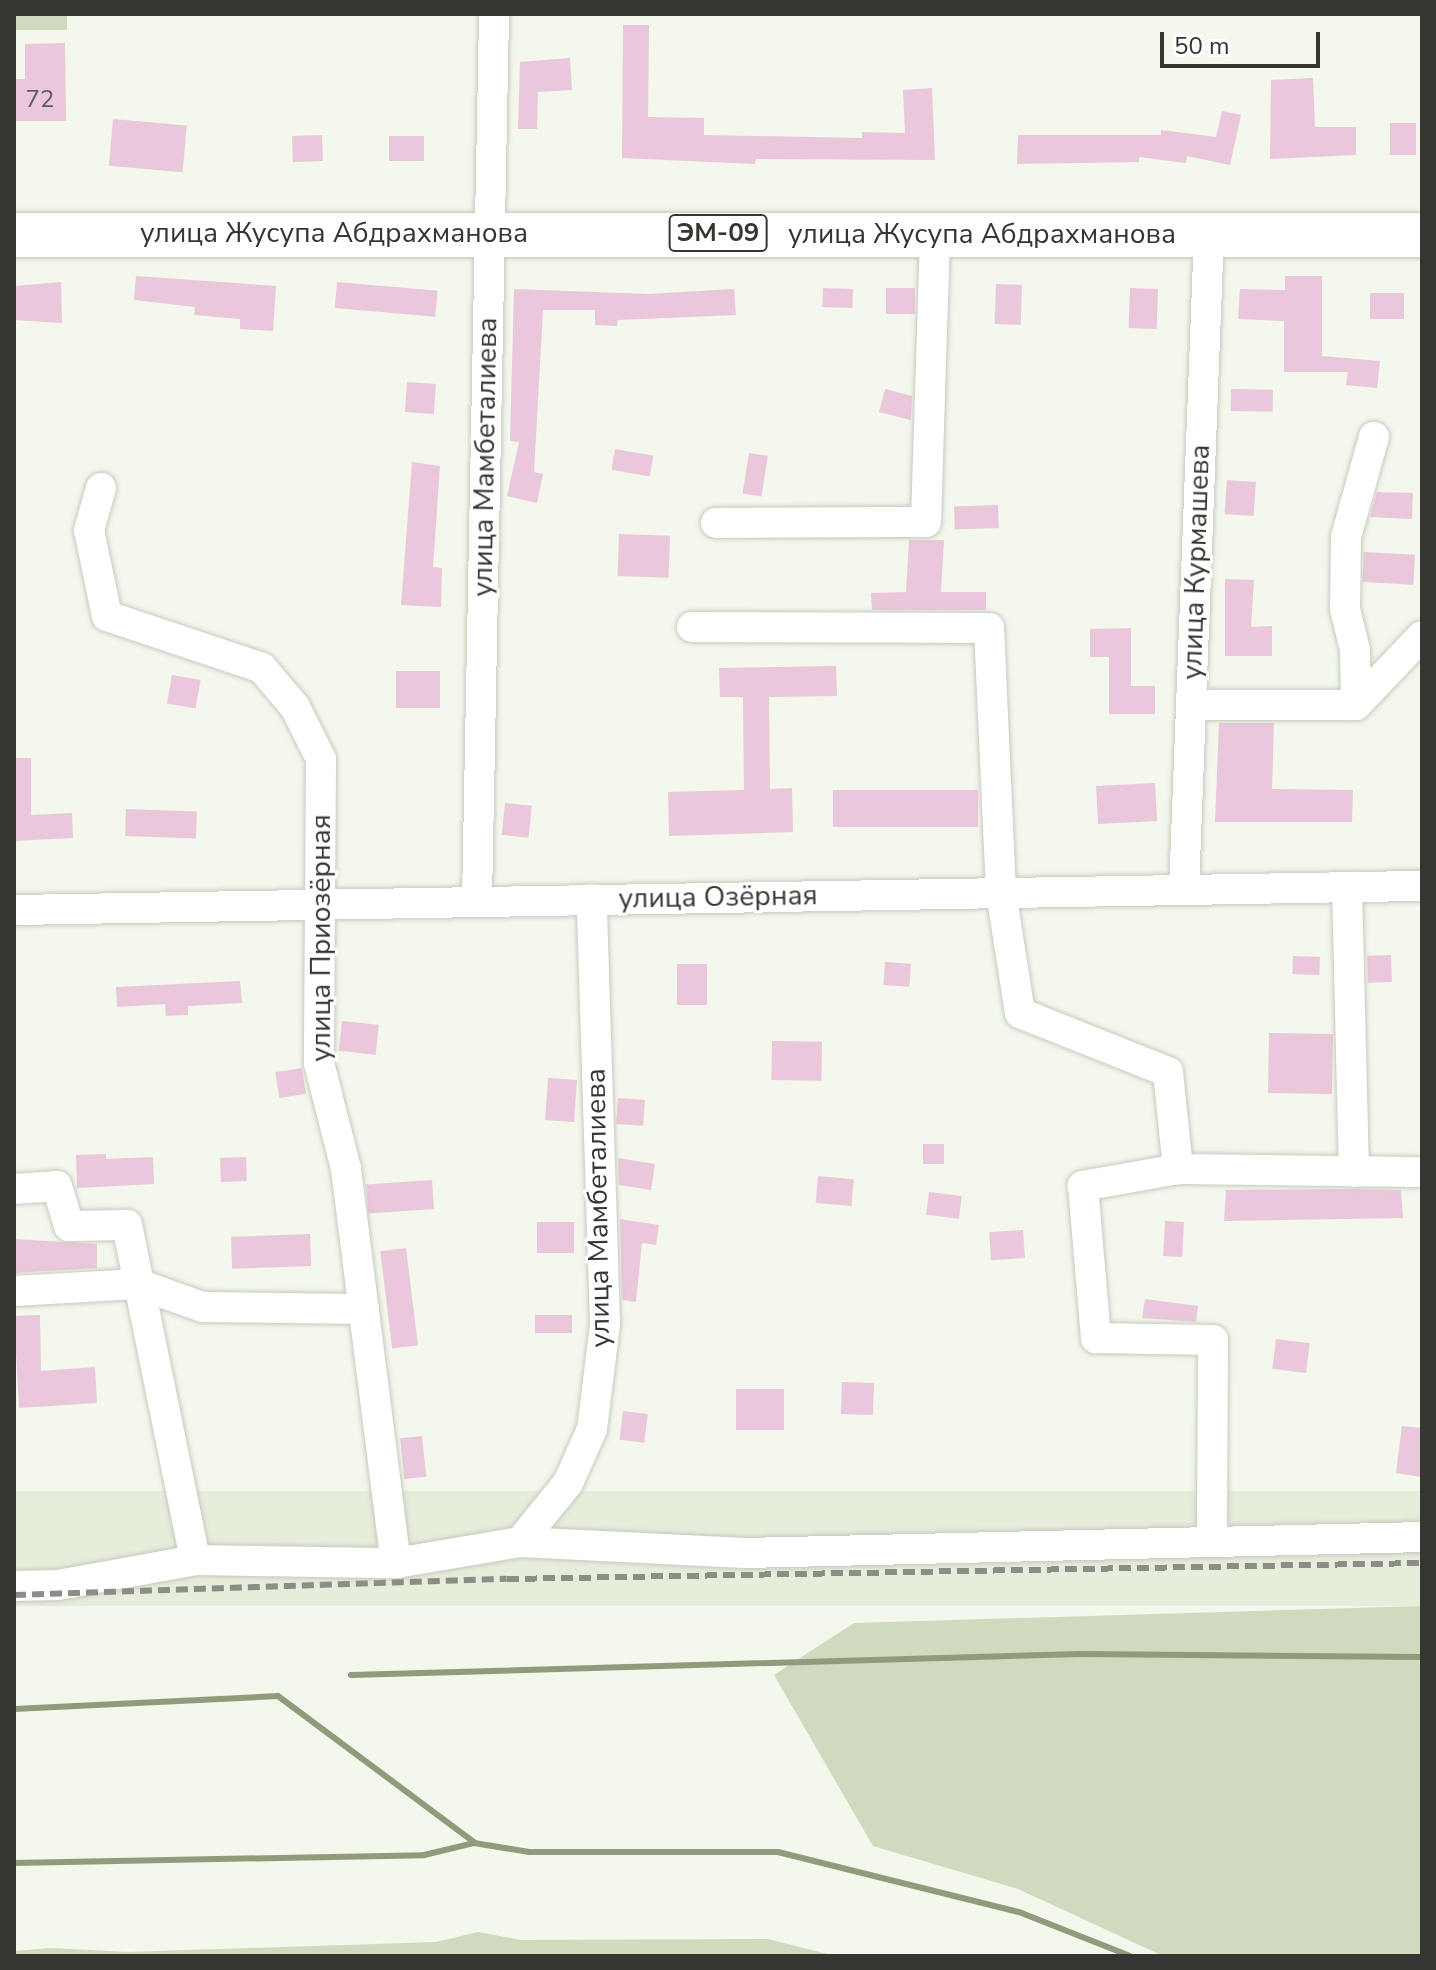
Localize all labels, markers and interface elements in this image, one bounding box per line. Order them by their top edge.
scale bar [1164,16,1324,66]
text: 50 m [1174,30,1230,62]
house number: 72 [26,86,54,114]
road number: ЭМ-09 [668,211,768,255]
street label: улица Жусупа Абдрахманова [140,216,528,250]
street label: улица Жусупа Абдрахманова [788,217,1176,251]
street label: улица Мамбеталиева [466,317,504,597]
street label: улица Курмашева [1175,444,1217,680]
street label: улица Приозёрная [304,814,338,1062]
street label: улица Озёрная [618,878,818,916]
street label: улица Мамбеталиева [579,1068,617,1348]

